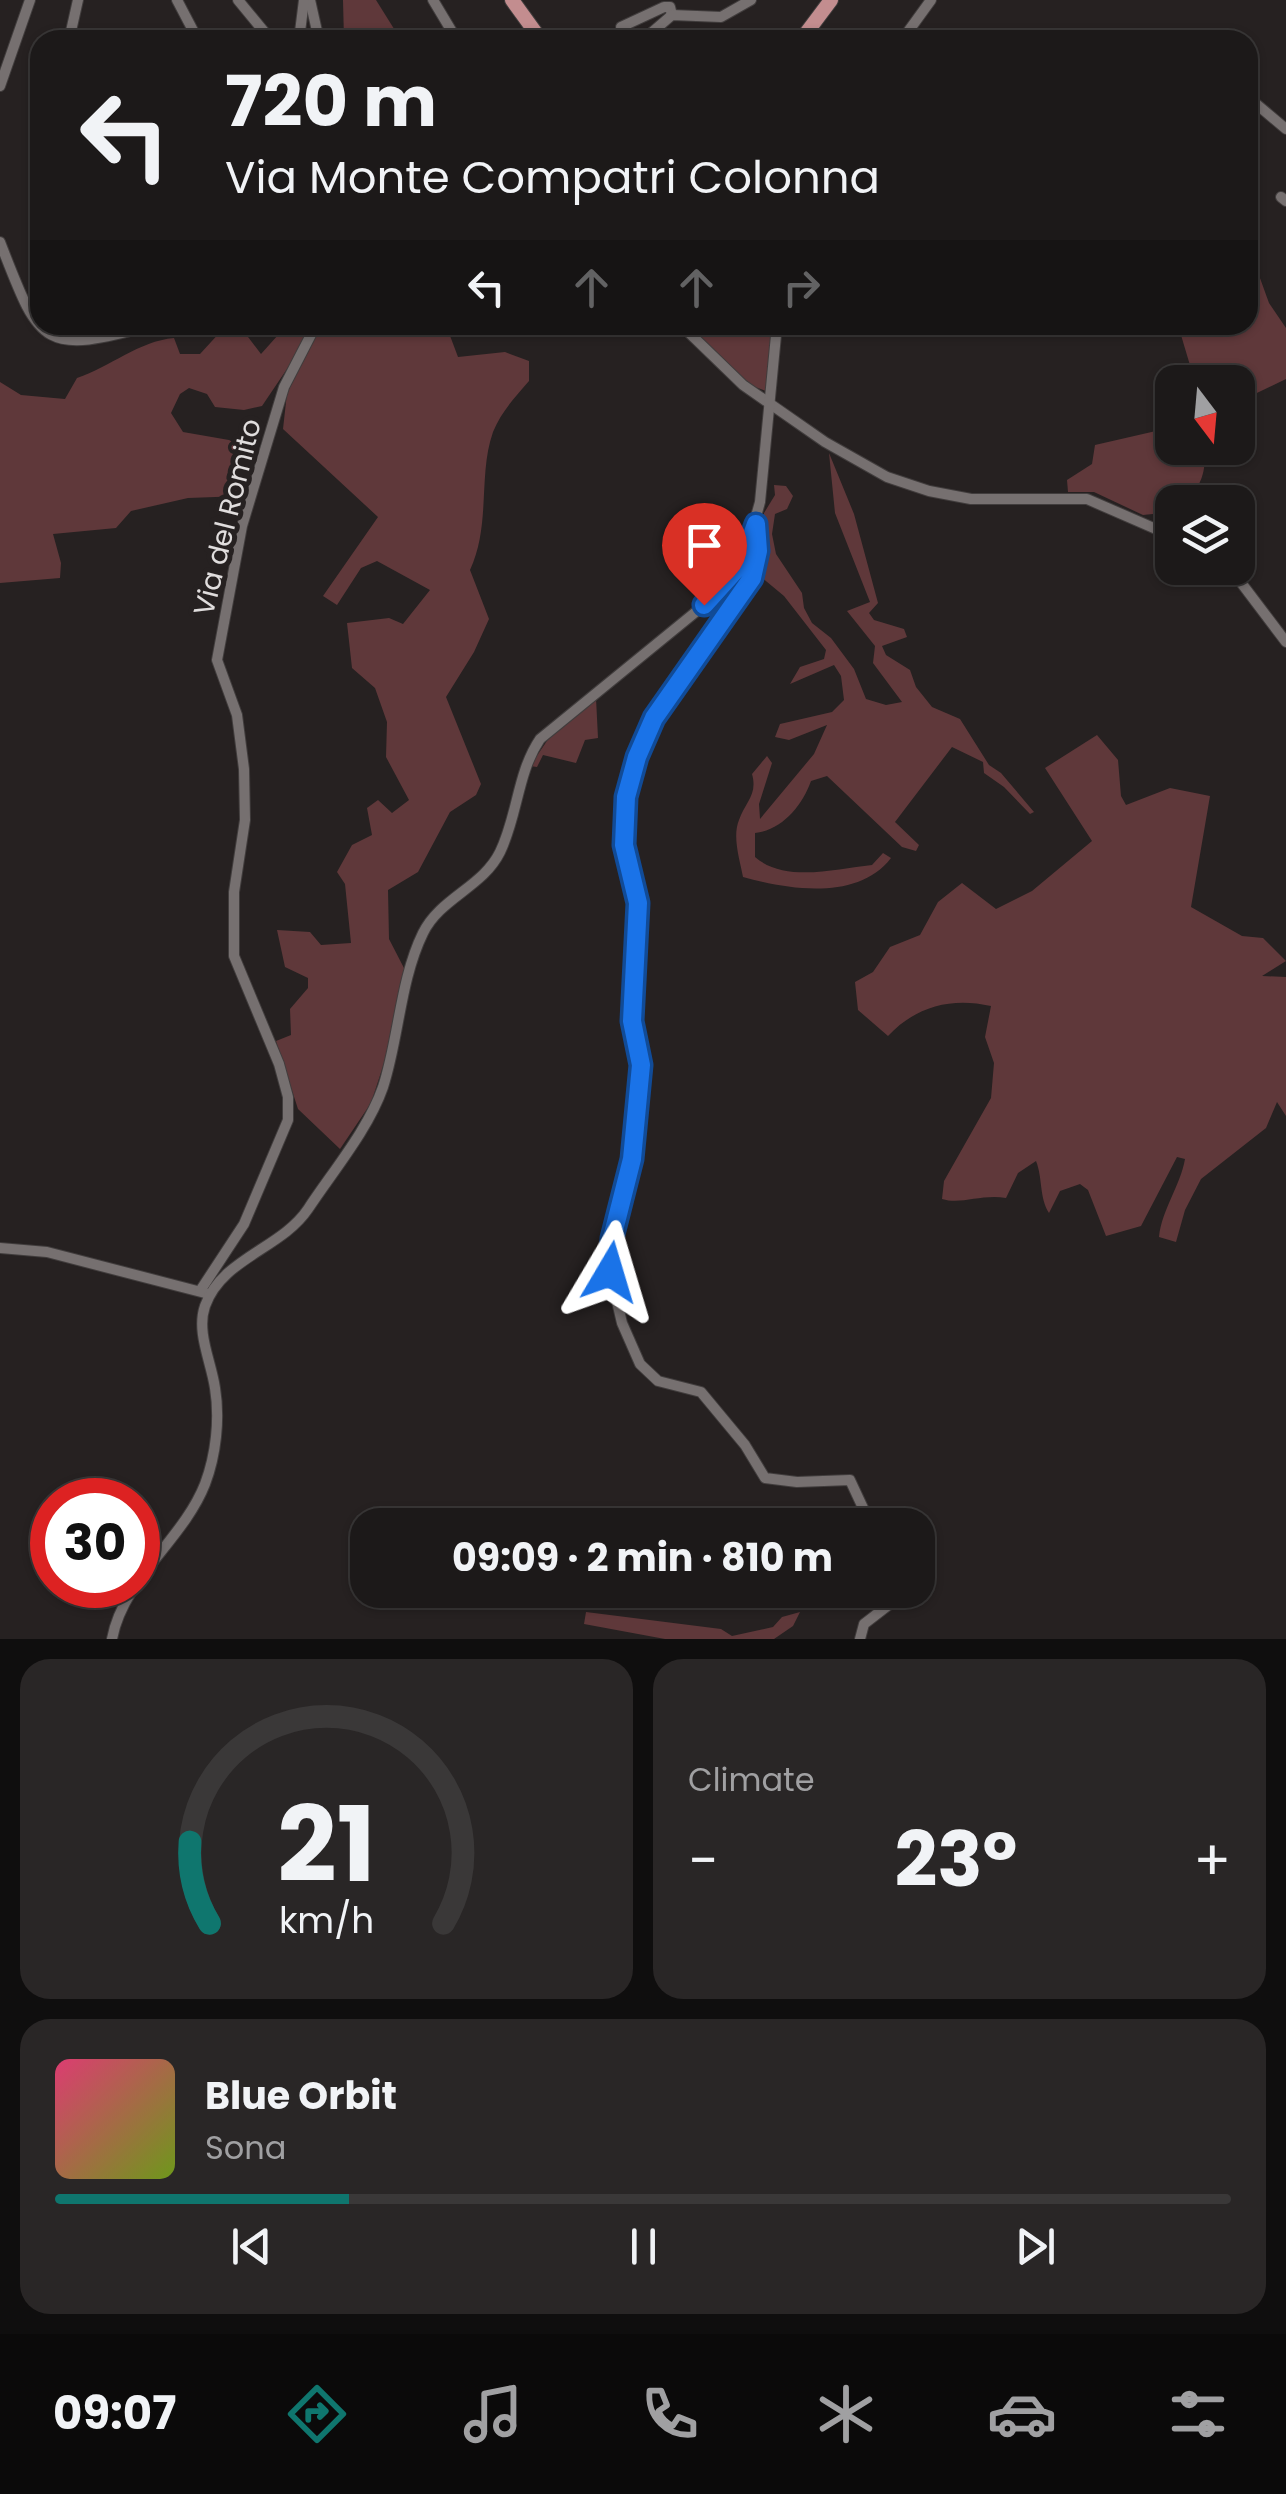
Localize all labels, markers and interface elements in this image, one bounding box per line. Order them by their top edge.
text: 720 m [225,52,437,151]
icon: left [60,70,190,200]
text: Via Monte Compatri Colonna [225,146,880,209]
icon: left [459,260,514,315]
icon: ahead [564,260,619,315]
icon: ahead [669,260,724,315]
icon: right [774,260,829,315]
north arrow [1155,365,1255,465]
map controls [1155,365,1255,585]
street label: Via del Romito [184,415,271,620]
button: layers [1155,485,1255,585]
pin [662,503,747,606]
icon: arrive [677,518,732,573]
position arrow [558,1220,662,1324]
speed limit sign: 30 [30,1478,160,1608]
text: 09:09 · 2 min · 810 m [452,1531,833,1584]
text: Climate [688,1757,815,1802]
text: 21 [277,1772,376,1917]
text: 23° [894,1807,1017,1912]
text: − [688,1822,718,1899]
text: + [1193,1822,1231,1899]
text: km/h [279,1895,374,1946]
text: Blue Orbit [205,2069,397,2122]
text: Sona [205,2125,286,2170]
icon: previous [224,2219,279,2274]
icon: pause [616,2219,671,2274]
icon: next [1008,2219,1063,2274]
icon: directions [282,2379,352,2449]
icon: music [458,2379,528,2449]
icon: phone [635,2379,705,2449]
icon: climate [811,2379,881,2449]
icon: car [987,2379,1057,2449]
icon: filters [1163,2379,1233,2449]
text: 09:07 [53,2382,176,2445]

